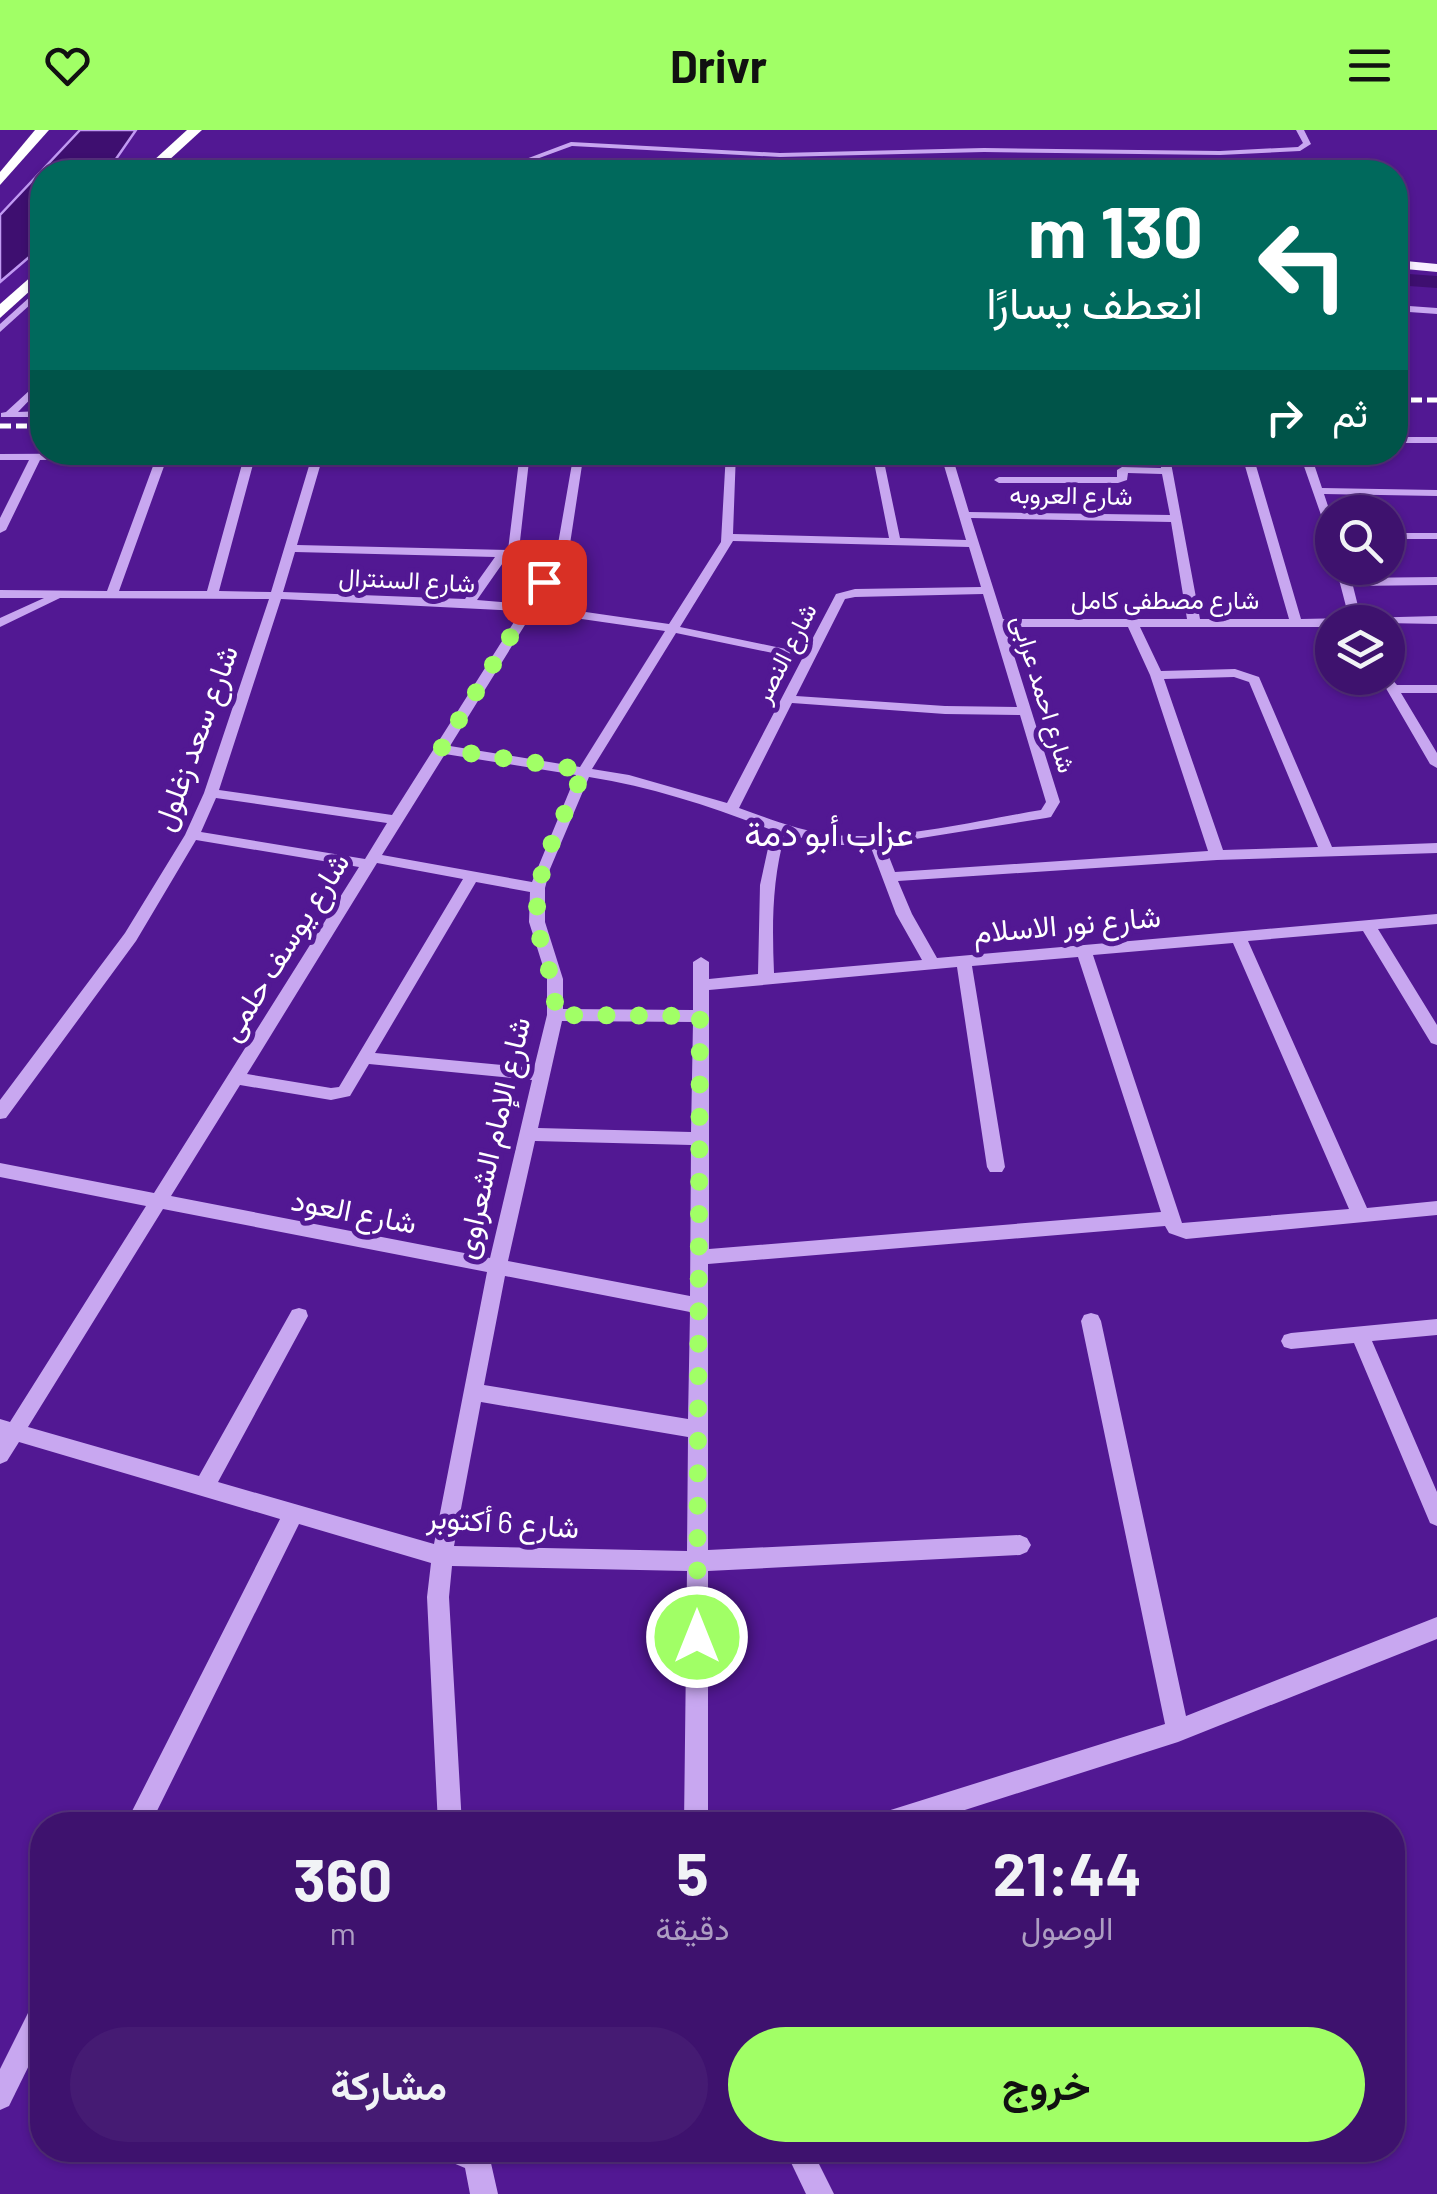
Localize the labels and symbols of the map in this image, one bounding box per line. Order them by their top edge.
street label: شارع العروبه [1009,478,1133,513]
pin [502,540,587,625]
street label: شارع السنترال [338,560,476,601]
street label: شارع مصطفى كامل [1071,584,1259,617]
street label: شارع النصر [746,598,825,710]
street label: شارع احمد عرابى [1004,611,1083,777]
street label: شارع سعد زغلول [144,640,248,836]
district label: عزاب أبو دمة [744,811,914,856]
street label: شارع يوسف حلمى [211,845,359,1049]
street label: شارع نور الاسلام [972,897,1162,953]
street label: شارع الإمام الشعراوى [446,1013,540,1263]
street label: شارع العود [288,1180,420,1244]
street label: شارع 6 أكتوبر [424,1498,581,1548]
position arrow [645,1585,749,1689]

